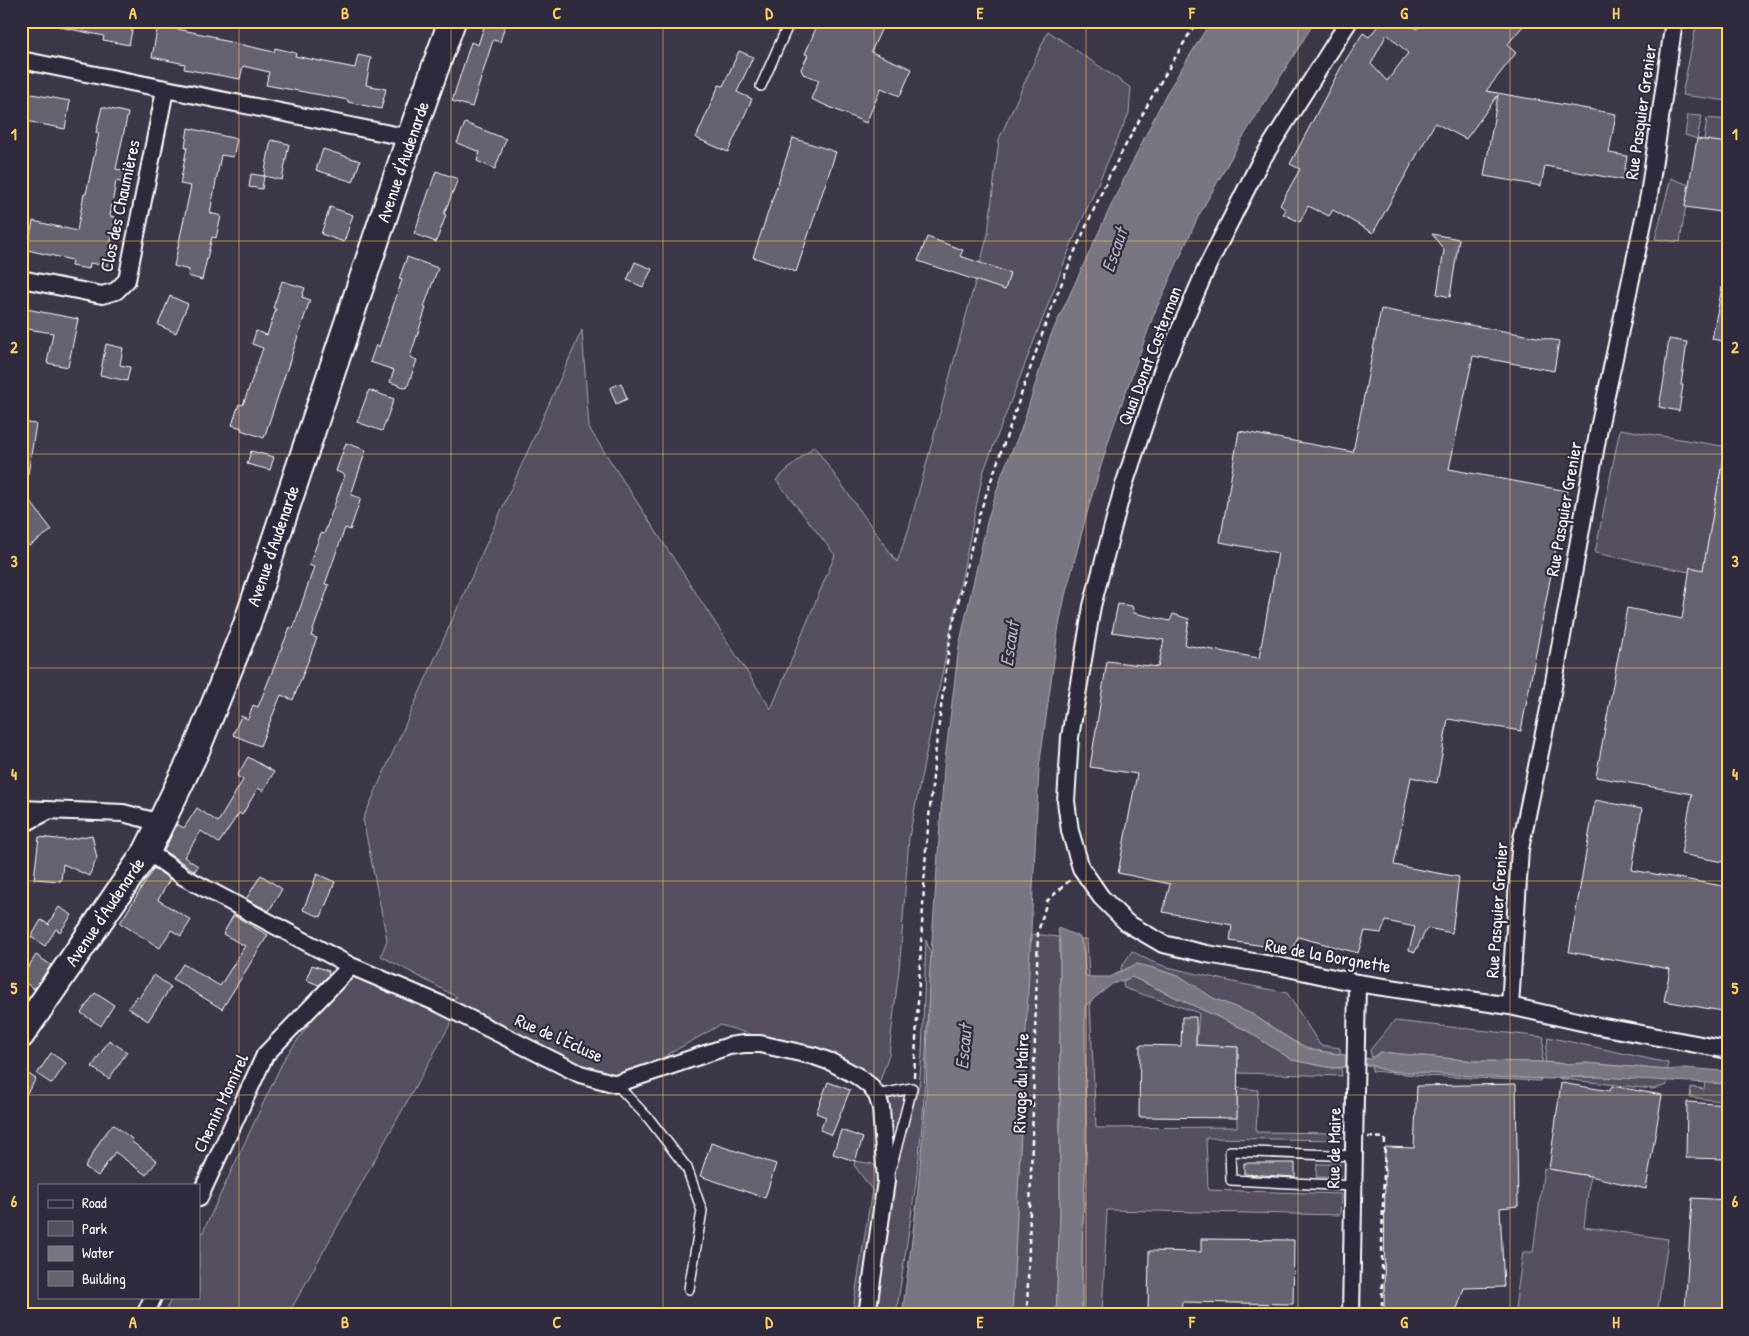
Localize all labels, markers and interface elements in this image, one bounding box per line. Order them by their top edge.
text: A [129,2,137,24]
text: B [341,2,349,24]
text: C [553,2,562,24]
text: D [765,2,773,24]
text: E [976,2,984,24]
text: F [1188,2,1196,24]
text: G [1400,2,1408,24]
text: H [1612,2,1620,24]
street label: Rue Pasquier Grenier [1619,43,1662,181]
street label: Avenue d'Audenarde [370,98,435,226]
text: 1 [11,123,17,145]
text: 1 [1732,123,1738,145]
street label: Clos des Chaumières [93,138,146,274]
water label: Escaut [1094,222,1134,275]
street label: Quai Donat Casterman [1112,283,1188,429]
text: 2 [10,336,18,358]
text: 2 [1731,336,1739,358]
street label: Rue Pasquier Grenier [1539,440,1588,578]
street label: Avenue d'Audenarde [240,482,305,610]
text: 3 [10,550,18,572]
text: 3 [1731,550,1739,572]
water label: Escaut [993,618,1025,668]
text: 4 [11,763,17,785]
text: 4 [1732,763,1738,785]
street label: Rue Pasquier Grenier [1479,841,1514,979]
street label: Avenue d'Audenarde [59,852,150,971]
street label: Rue de la Borgnette [1263,932,1393,979]
text: 5 [11,977,18,999]
text: 5 [1732,977,1739,999]
street label: Rue de l'Ecluse [511,1007,607,1068]
water label: Escaut [948,1021,978,1070]
street label: Rivage du Maire [1006,1033,1035,1133]
street label: Chemin Momirel [187,1049,254,1156]
street label: Rue de Maire [1320,1107,1347,1189]
legend [38,1184,200,1298]
text: 6 [11,1190,18,1212]
text: 6 [1732,1190,1739,1212]
text: Road [82,1192,107,1213]
text: Park [82,1218,107,1239]
text: Water [82,1242,114,1263]
text: Building [82,1268,126,1289]
text: A [129,1311,137,1333]
text: B [341,1311,349,1333]
text: C [553,1311,562,1333]
text: D [765,1311,773,1333]
text: E [976,1311,984,1333]
text: F [1188,1311,1196,1333]
text: G [1400,1311,1408,1333]
text: H [1612,1311,1620,1333]

